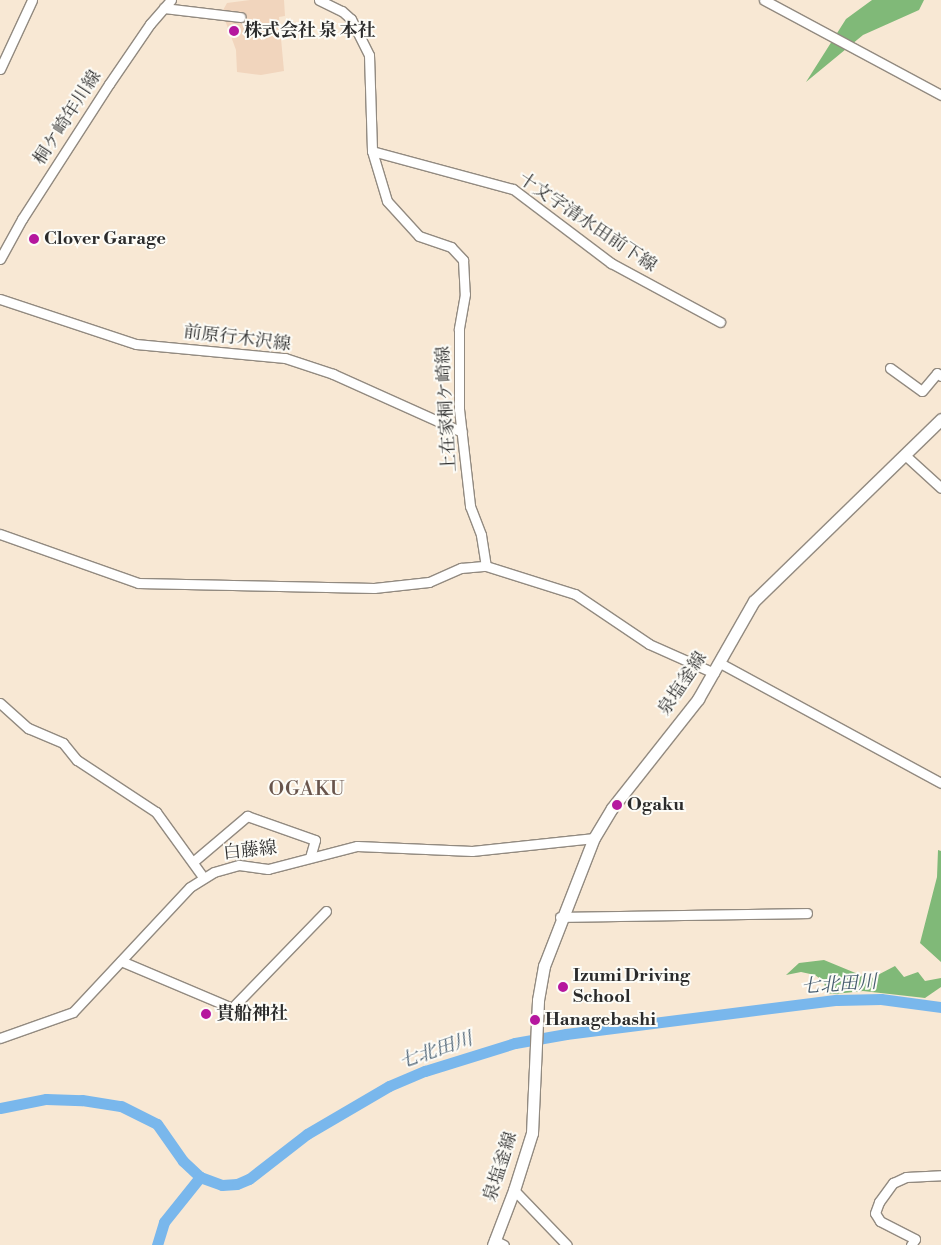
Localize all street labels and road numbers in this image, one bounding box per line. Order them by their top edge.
street label: 桐ケ崎年川線 [30,67,106,169]
street label: 十文字清水田前下線 [514,169,660,277]
street label: 前原行木沢線 [182,322,292,356]
street label: 上在家桐ケ崎線 [433,346,461,472]
street label: 泉塩釜線 [654,648,712,720]
street label: 白藤線 [222,837,278,865]
street label: 泉塩釜線 [480,1129,522,1205]

